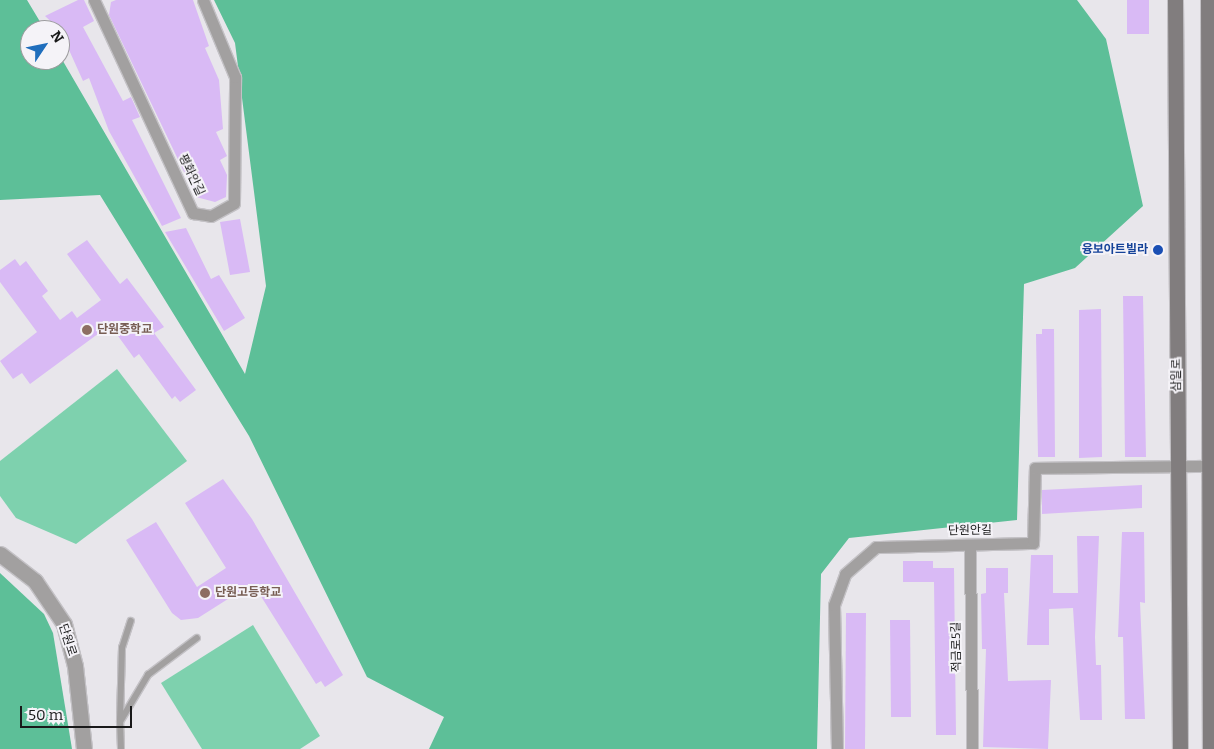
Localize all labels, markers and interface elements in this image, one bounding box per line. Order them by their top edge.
north arrow [20,20,70,70]
text: N [47,28,67,46]
street label: 평화안길 [175,152,207,198]
place label: 융보아트빌라 [1082,243,1148,257]
marker: 융보아트빌라 [1152,244,1164,256]
place label: 단원중학교 [97,323,152,337]
marker: 단원중학교 [81,324,93,336]
street label: 삼일로 [1170,358,1184,392]
street label: 단원안길 [948,523,992,539]
place label: 단원고등학교 [215,586,281,600]
marker: 단원고등학교 [199,587,211,599]
street label: 단원로 [55,622,79,658]
street label: 적금로5길 [949,622,965,672]
scale bar [22,696,135,728]
text: 50 m [28,706,63,724]

